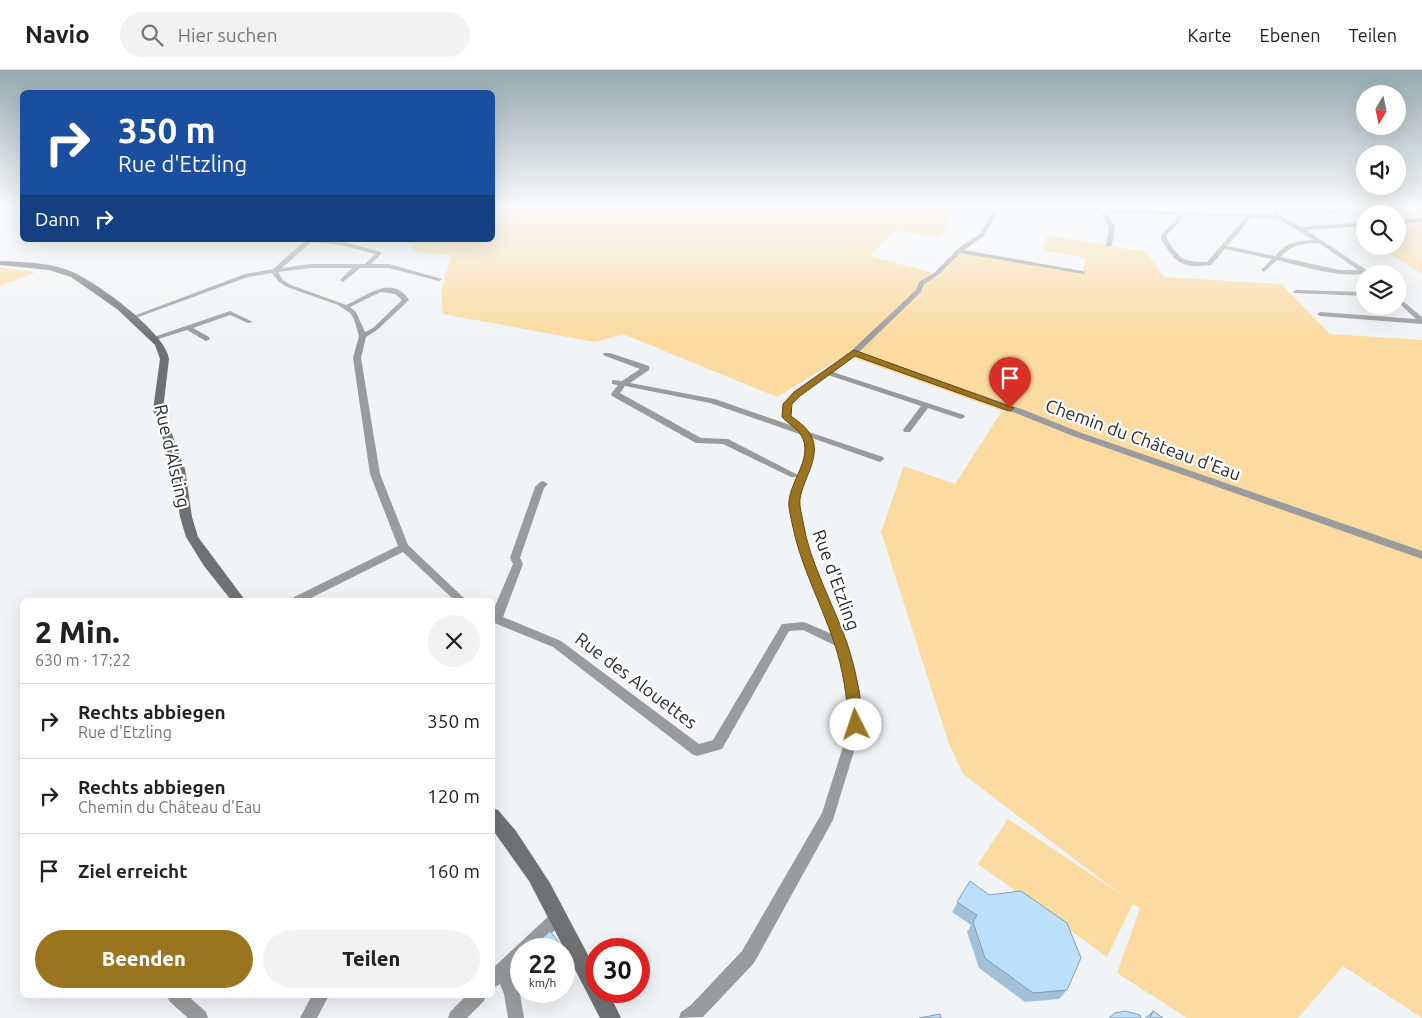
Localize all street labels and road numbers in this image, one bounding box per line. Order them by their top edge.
street label: Chemin du Château d'Eau [1043,394,1244,484]
street label: Rue d'Alsting [151,402,195,509]
street label: Rue d'Etzling [809,527,864,633]
street label: Rue des Alouettes [572,628,701,733]

